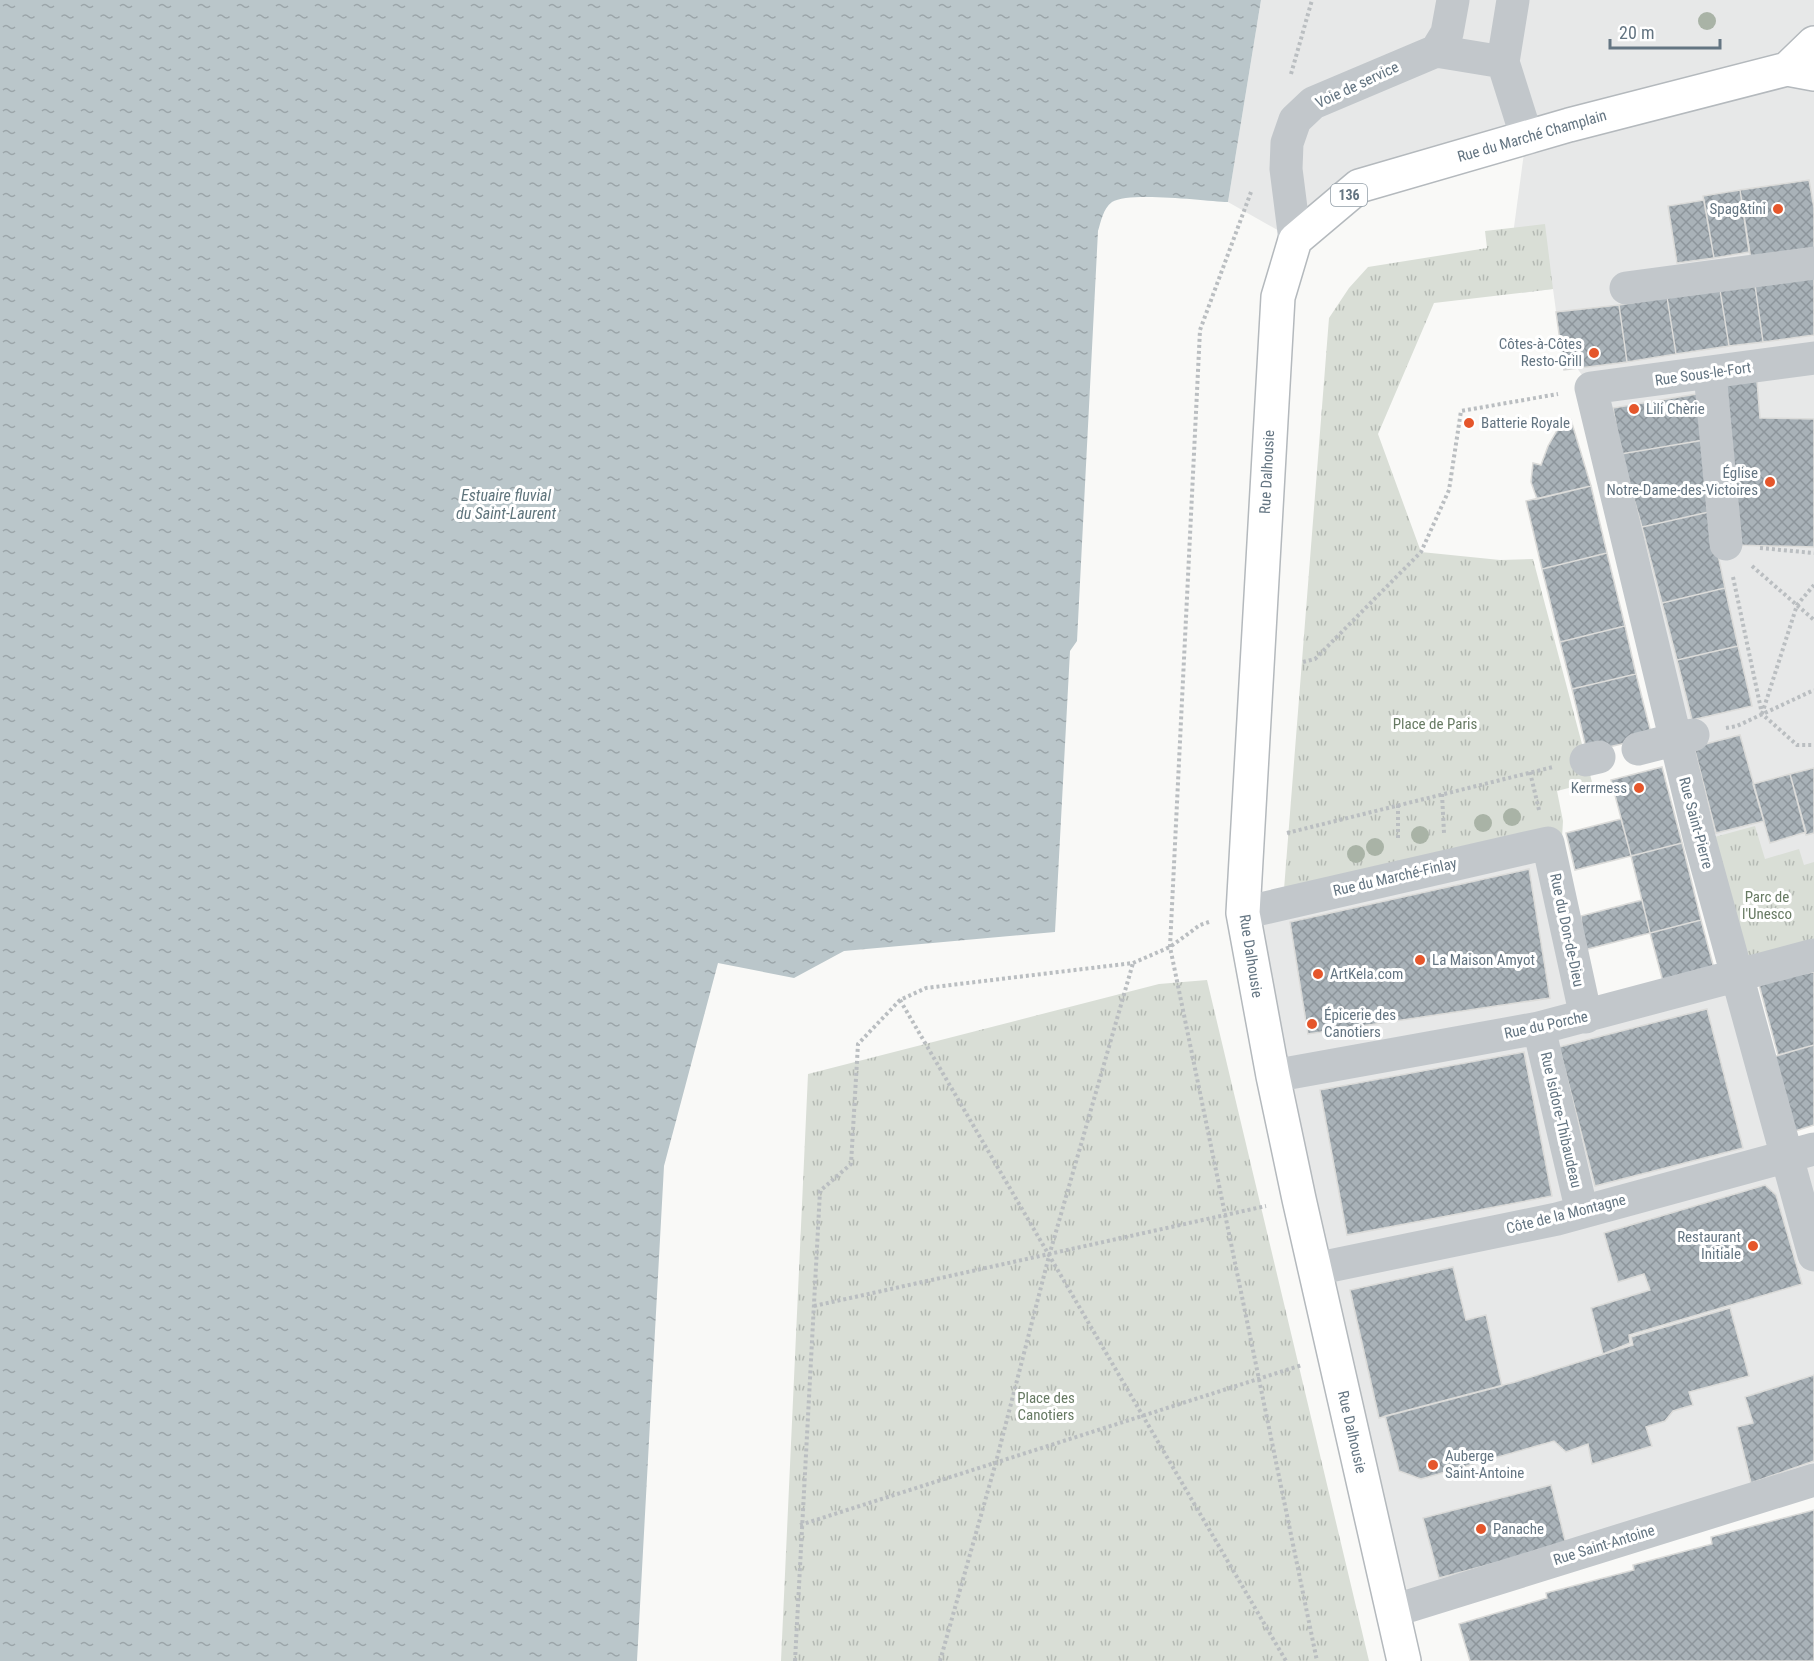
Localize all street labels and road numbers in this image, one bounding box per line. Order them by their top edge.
street label: Voie de service [1312,58,1402,112]
street label: Rue du Marché Champlain [1455,106,1609,166]
road number: 136 [1331,184,1367,206]
street label: Rue Sous-le-Fort [1654,358,1752,390]
street label: Rue Dalhousie [1256,429,1278,515]
street label: Rue Saint-Pierre [1675,775,1717,871]
street label: Rue du Marché-Finlay [1331,854,1459,900]
street label: Rue du Don-de-Dieu [1546,872,1588,988]
street label: Rue Dalhousie [1236,913,1266,999]
street label: Rue du Porche [1502,1007,1590,1043]
street label: Rue Isidore-Thibaudeau [1537,1050,1585,1190]
street label: Côte de la Montagne [1504,1190,1628,1238]
street label: Rue Dalhousie [1334,1389,1370,1475]
street label: Rue Saint-Antoine [1551,1521,1657,1569]

